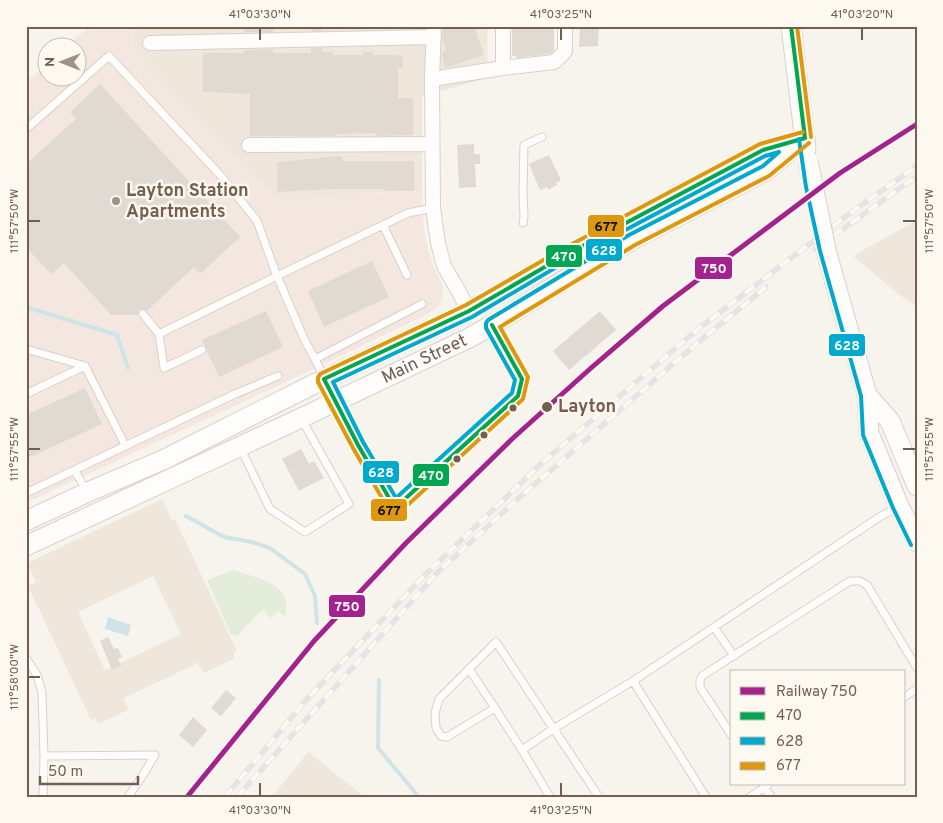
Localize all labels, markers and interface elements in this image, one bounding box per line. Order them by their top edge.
text: 41°03'30"N [229,7,291,23]
text: 41°03'25"N [530,7,592,23]
text: 41°03'20"N [831,7,893,23]
north arrow [38,38,88,88]
text: N [42,57,59,67]
place label: Layton Station Apartments [126,180,249,224]
text: 111°57'50"W [7,189,23,253]
text: 111°57'50"W [922,189,938,253]
marker: Layton Station Apartments [110,195,122,207]
line badge: 677 [587,214,625,238]
text: 677 [594,219,618,236]
line badge: 628 [585,238,623,262]
text: 628 [591,243,617,260]
line badge: 470 [545,244,583,268]
text: 470 [551,249,577,266]
line badge: 750 [694,256,733,280]
text: 750 [701,261,727,278]
street label: Main Street [378,329,471,389]
line badge: 628 [828,333,866,357]
text: 628 [834,338,860,355]
place label: Layton [558,396,616,419]
marker: Layton [540,400,554,414]
unlabelled marker [508,403,518,413]
text: 111°57'55"W [7,417,23,481]
text: 111°57'55"W [922,417,938,481]
unlabelled marker [479,430,489,440]
unlabelled marker [452,454,462,464]
line badge: 628 [362,460,400,484]
line badge: 470 [412,463,450,487]
text: 628 [368,465,394,482]
text: 470 [418,468,444,485]
line badge: 677 [370,498,408,522]
text: 677 [377,503,401,520]
line badge: 750 [328,594,366,618]
text: 750 [334,599,360,616]
text: 111°58'00"W [7,644,23,710]
legend [730,670,906,786]
text: Railway 750 [776,683,858,702]
text: 470 [776,707,802,726]
text: 628 [776,733,803,752]
scale bar [40,753,138,785]
text: 677 [776,757,801,776]
text: 50 m [48,763,83,782]
text: 41°03'30"N [229,803,291,819]
text: 41°03'25"N [530,803,592,819]

